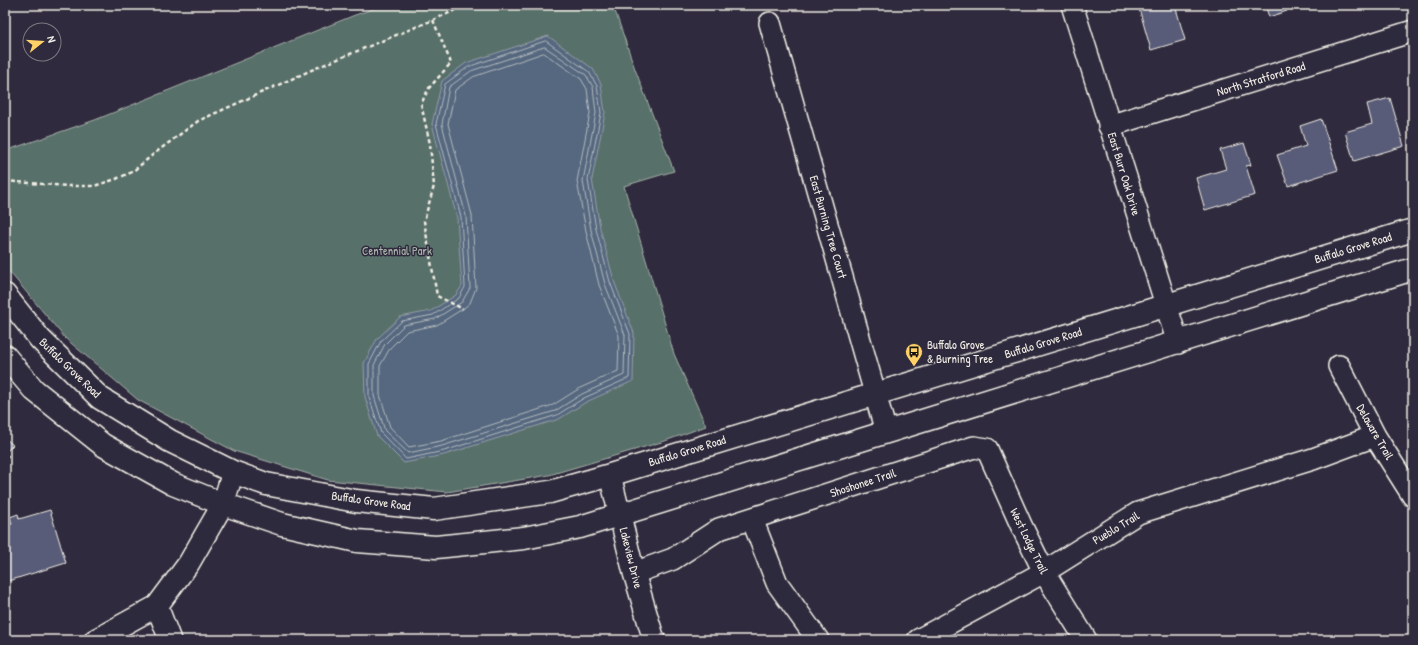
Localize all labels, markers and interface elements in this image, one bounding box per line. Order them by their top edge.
north arrow [22,22,62,62]
text: N [44,34,59,44]
street label: North Stratford Road [1215,57,1308,100]
street label: East Burr Oak Drive [1104,130,1145,218]
street label: East Burning Tree Court [806,173,852,281]
street label: Buffalo Grove Road [1312,228,1394,267]
park label: Centennial Park [362,242,432,259]
street label: Buffalo Grove Road [1002,323,1084,362]
street label: Buffalo Grove Road [36,334,105,402]
place label: Buffalo Grove & Burning Tree [927,336,993,367]
bus stop icon: Buffalo Grove & Burning Tree [904,342,924,367]
street label: Delaware Trail [1353,401,1399,463]
street label: Buffalo Grove Road [646,431,728,470]
street label: Shoshonee Trail [828,464,899,501]
street label: Buffalo Grove Road [330,487,412,515]
street label: West Lodge Trail [1006,505,1053,577]
street label: Pueblo Trail [1089,507,1143,548]
street label: Lakeview Drive [616,526,647,590]

